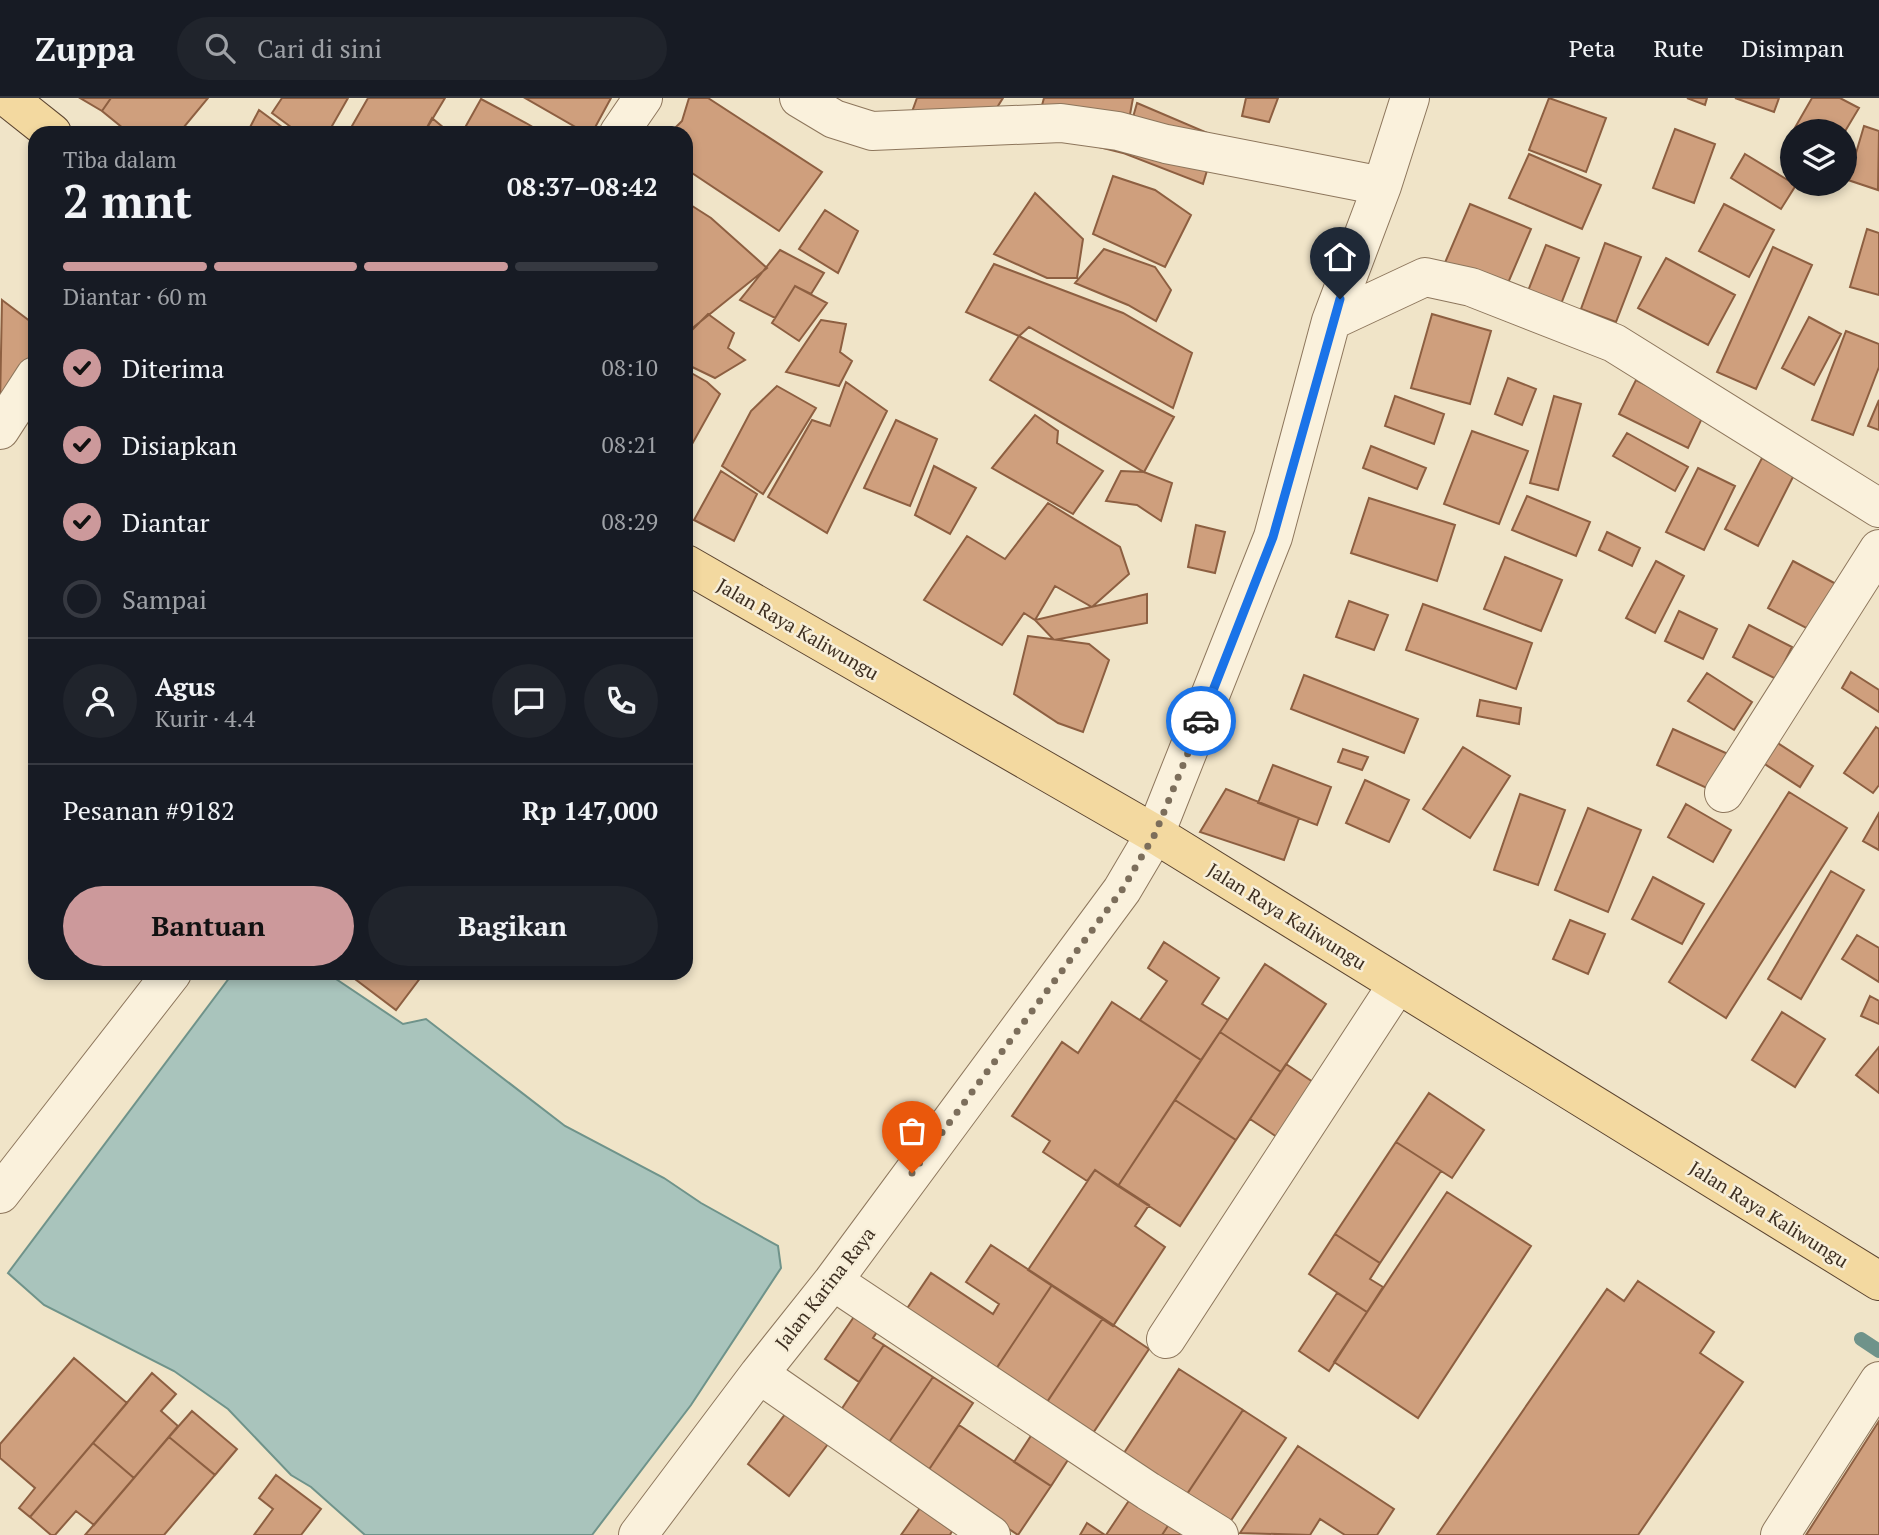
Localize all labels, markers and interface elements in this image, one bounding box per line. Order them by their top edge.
search box [177,17,667,80]
text: Zuppa [35,27,135,70]
icon: search [201,29,239,67]
text: Cari di sini [257,31,382,65]
text: Peta [1569,32,1615,64]
text: Rute [1653,32,1703,64]
text: Disimpan [1741,32,1844,64]
map controls [1780,119,1857,196]
button: layers [1780,119,1857,196]
text: Tiba dalam [63,144,177,175]
text: 08:37–08:42 [507,169,658,203]
text: 2 mnt [63,170,192,231]
pin [1310,227,1370,299]
icon: home [1321,238,1359,276]
text: Diantar · 60 m [63,281,207,312]
icon: check [63,349,101,387]
text: Diterima [122,351,224,385]
text: 08:10 [601,352,658,383]
icon: check [63,426,101,464]
text: Disiapkan [122,428,237,462]
text: 08:21 [601,429,658,460]
icon: check [63,503,101,541]
text: Diantar [122,505,210,539]
text: 08:29 [601,506,658,537]
street label: Jalan Raya Kaliwungu [713,572,884,685]
text: Sampai [122,582,207,616]
button: person [63,664,137,738]
button: chat [492,664,566,738]
button: phone [584,664,658,738]
text: Agus [155,669,216,703]
courier [1166,686,1236,756]
icon: car [1182,702,1220,740]
text: Kurir · 4.4 [155,703,255,734]
text: Pesanan #9182 [63,793,235,827]
text: Rp 147,000 [522,793,658,827]
street label: Jalan Raya Kaliwungu [1203,856,1372,975]
button: Bantuan [63,886,354,966]
button: Bagikan [368,886,658,966]
pin [882,1101,942,1173]
icon: bag [893,1112,931,1150]
street label: Jalan Raya Kaliwungu [1685,1154,1854,1273]
street label: Jalan Karina Raya [769,1221,880,1354]

